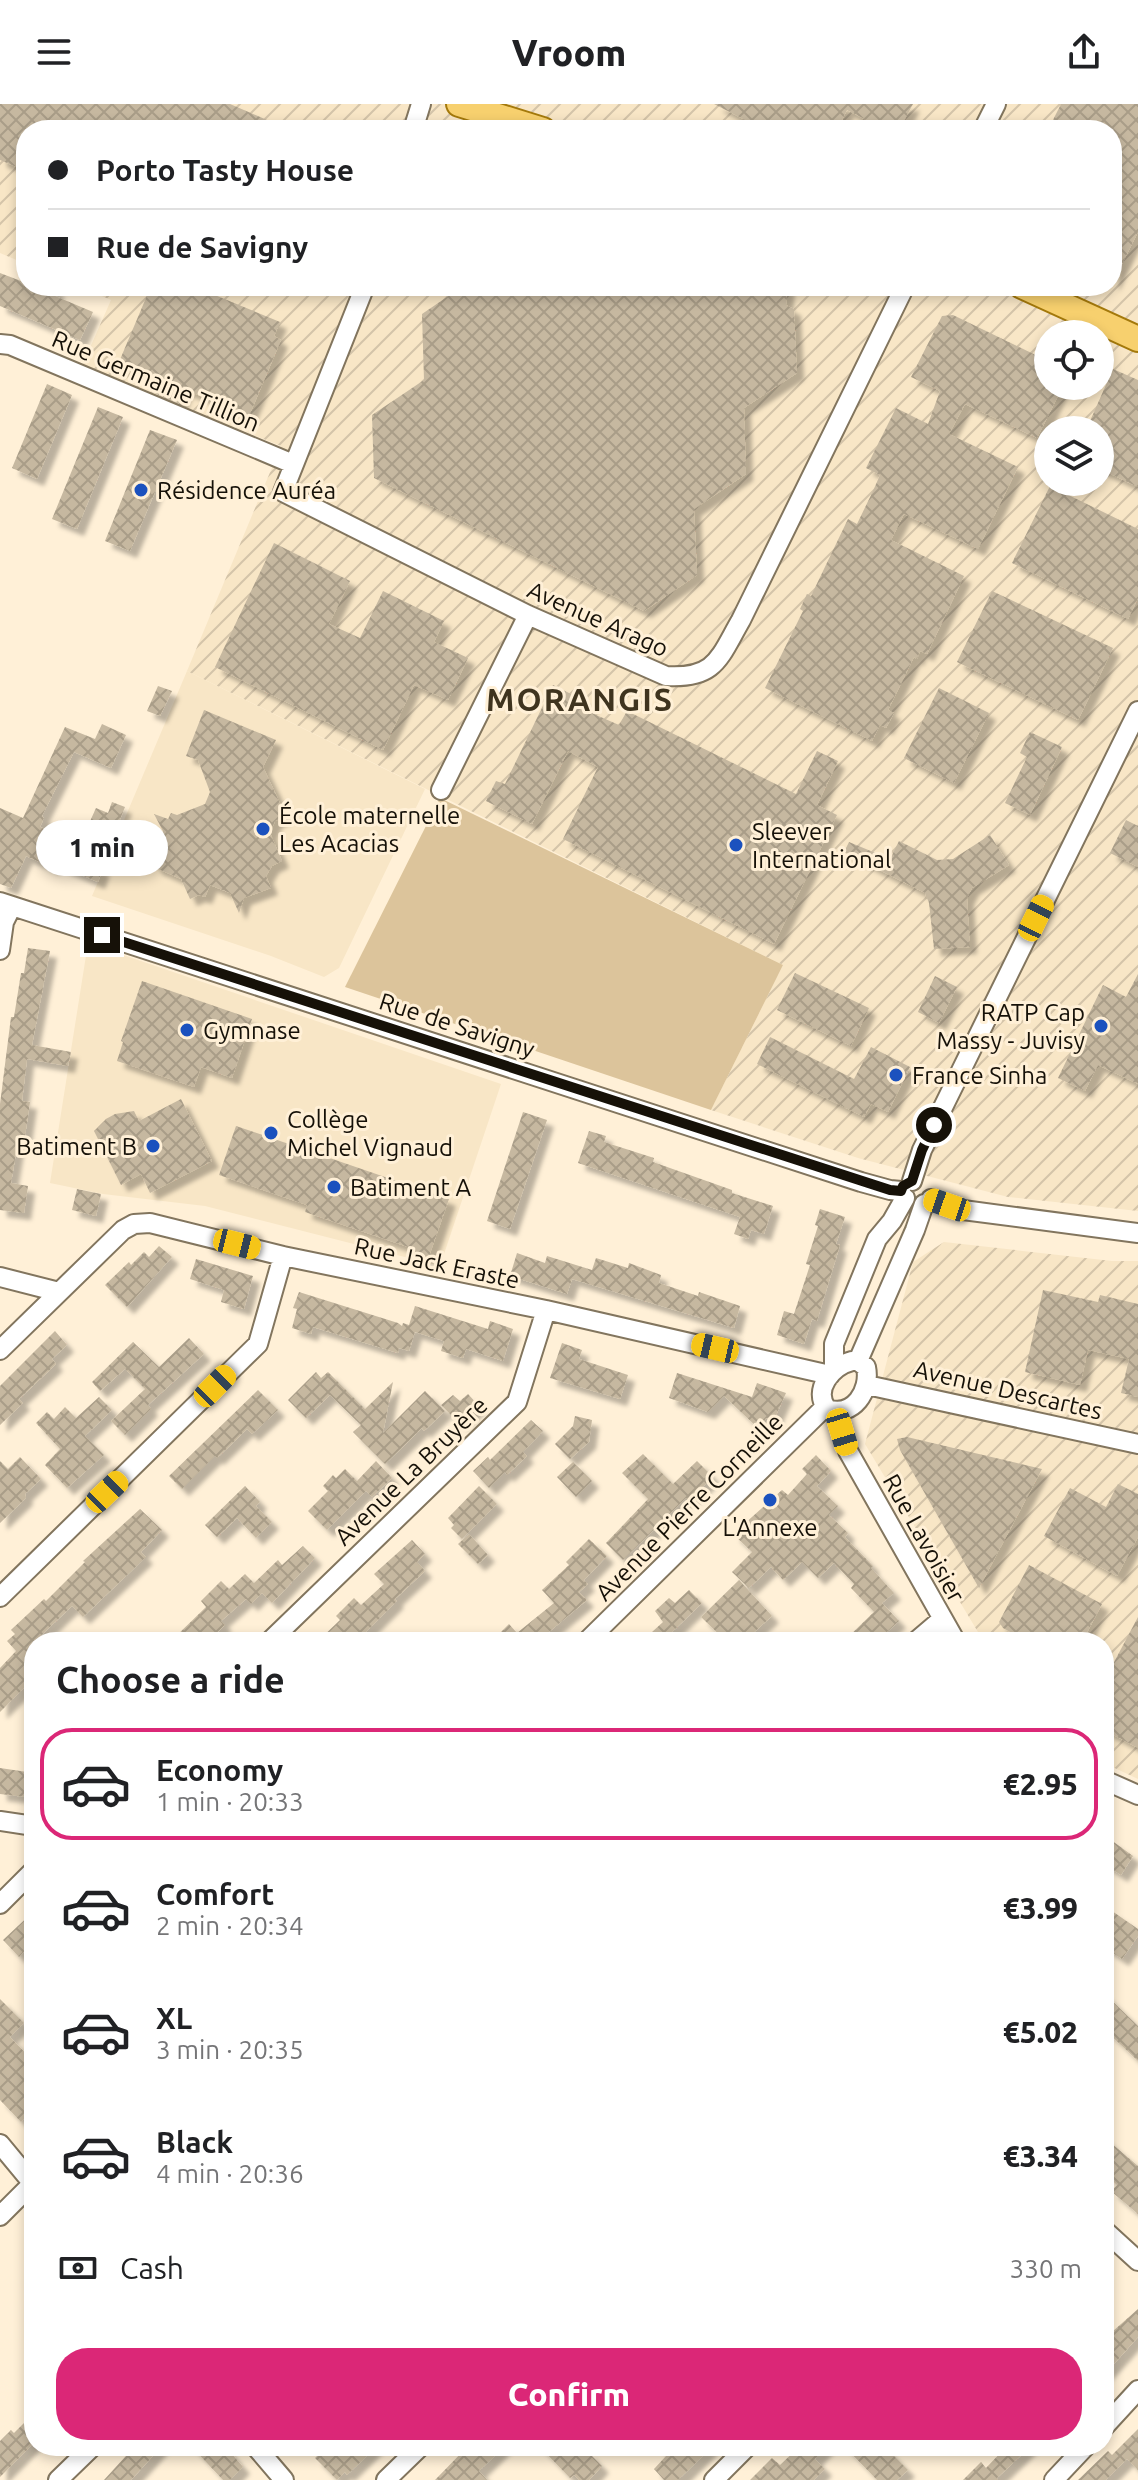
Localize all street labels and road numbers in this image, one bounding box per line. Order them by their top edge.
street label: Rue Germaine Tillion [48,325,264,437]
street label: Avenue Arago [523,576,673,662]
street label: Rue de Savigny [376,987,538,1063]
street label: Rue Jack Eraste [352,1232,522,1294]
street label: Avenue Descartes [911,1355,1105,1425]
street label: Avenue La Bruyère [329,1391,493,1551]
street label: Avenue Pierre Corneille [590,1408,788,1606]
street label: Rue Lavoisier [878,1469,970,1607]

